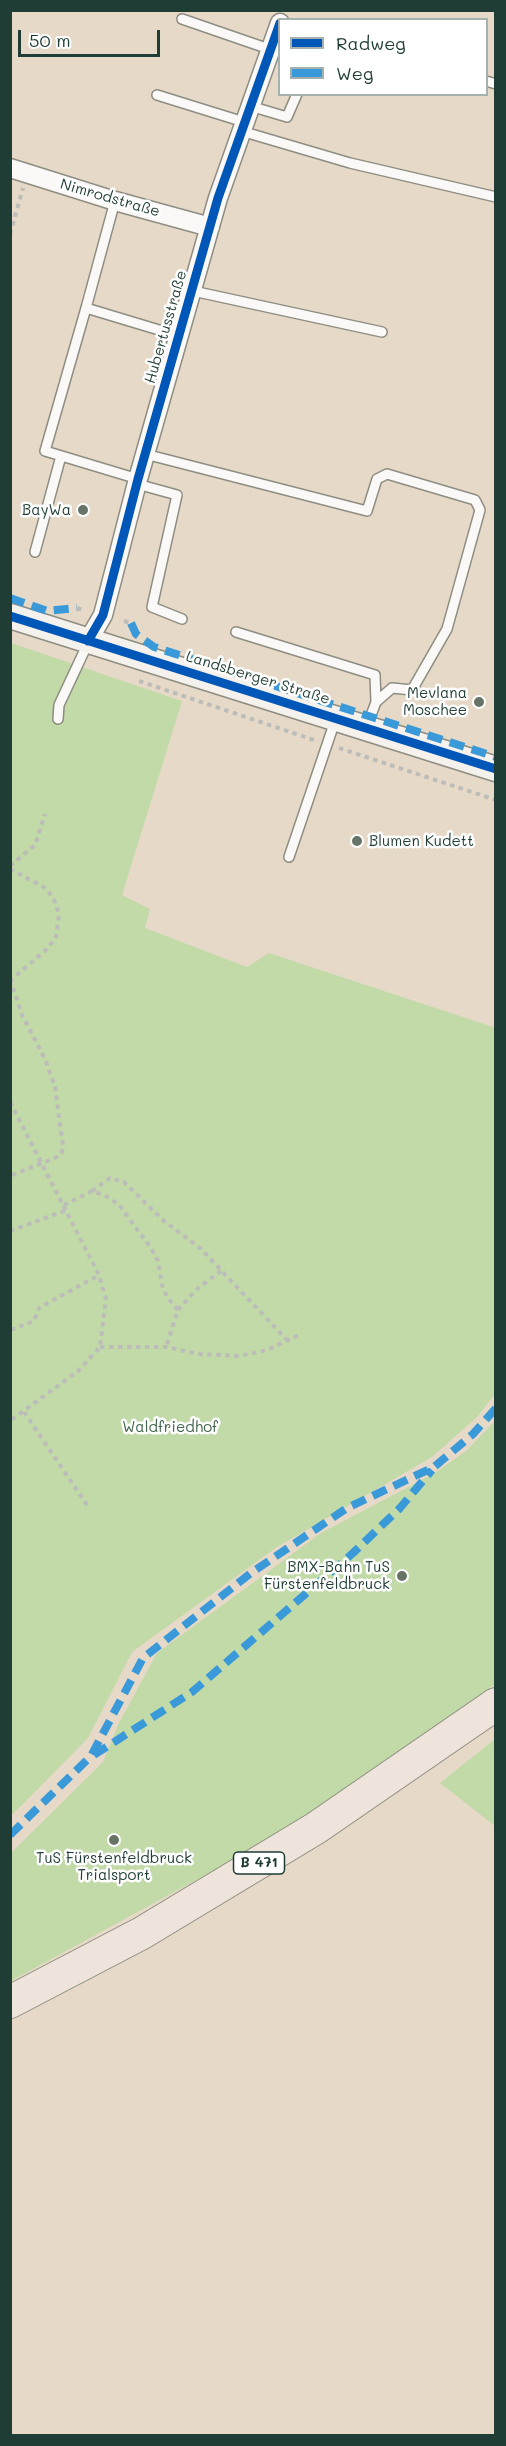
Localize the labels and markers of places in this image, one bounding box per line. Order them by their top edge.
place label: BayWa [22,501,71,519]
marker: BayWa [76,503,90,517]
place label: Mevlana Moschee [403,684,467,719]
marker: Mevlana Moschee [472,695,486,709]
place label: Blumen Kudett [369,832,474,850]
marker: Blumen Kudett [350,834,364,848]
place label: BMX-Bahn TuS Fürstenfeldbruck [264,1558,390,1593]
marker: BMX-Bahn TuS Fürstenfeldbruck [395,1569,409,1583]
marker: TuS Fürstenfeldbruck Trialsport [107,1833,121,1847]
place label: TuS Fürstenfeldbruck Trialsport [36,1849,192,1884]

